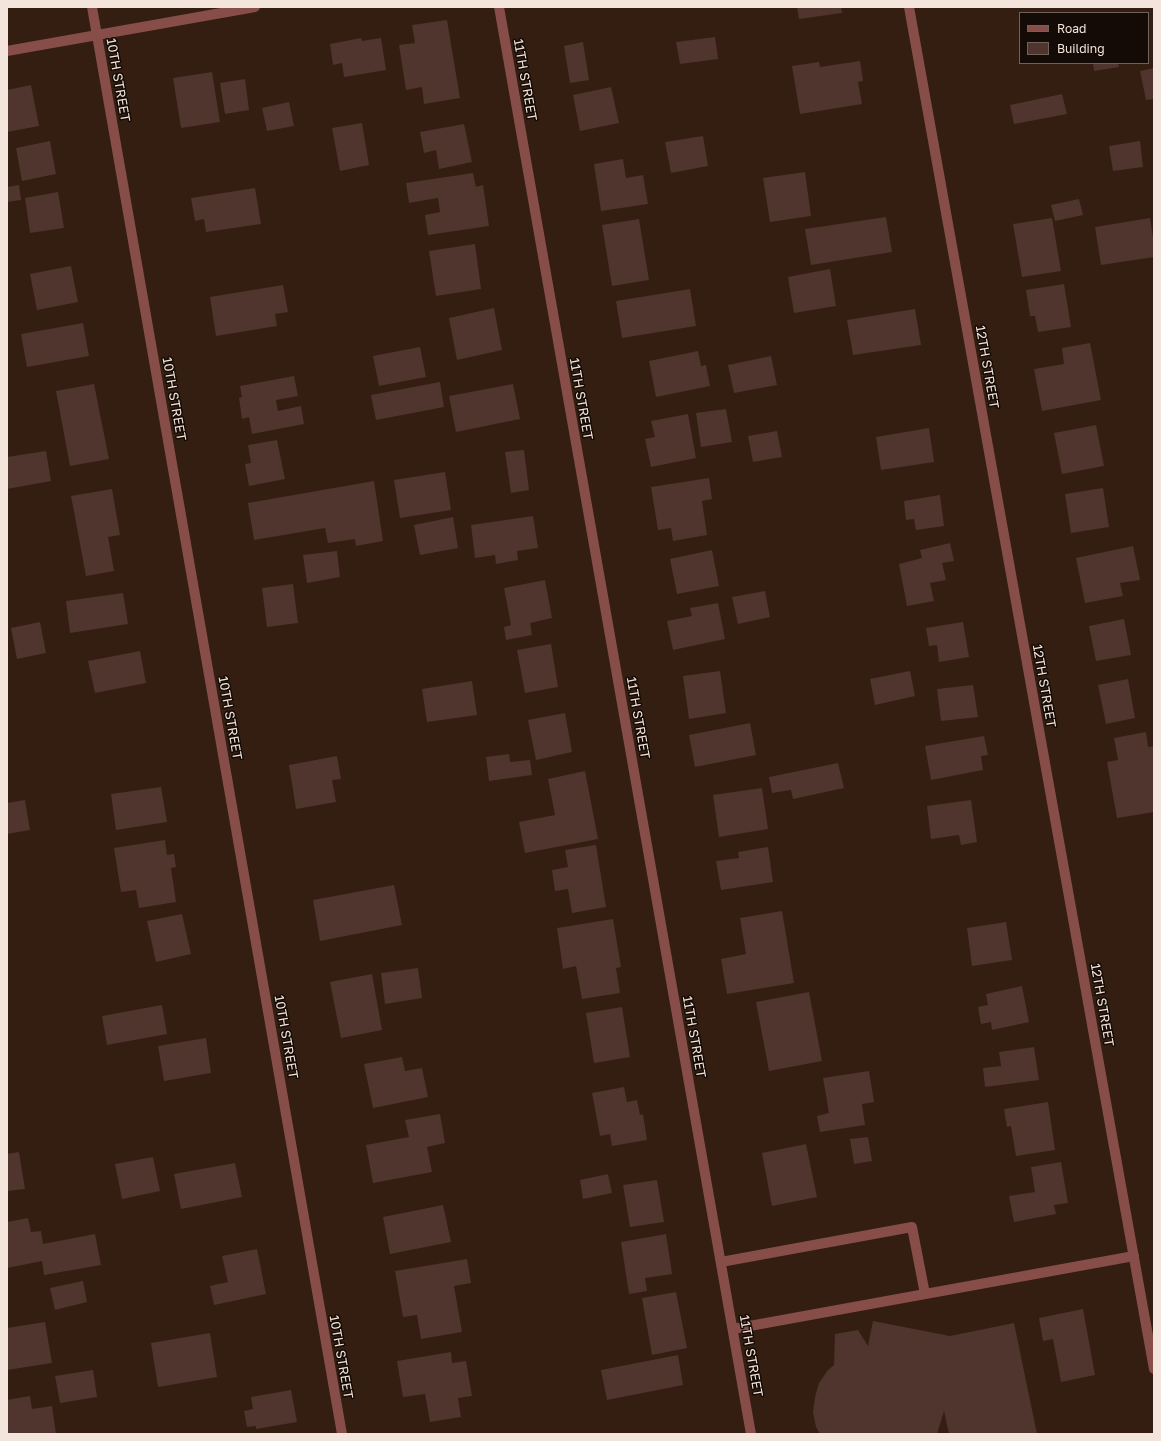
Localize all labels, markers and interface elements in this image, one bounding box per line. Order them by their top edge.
legend [1019,12,1149,64]
text: Road [1057,21,1086,36]
street label: 10TH STREET [103,37,133,123]
street label: 11TH STREET [510,38,540,122]
text: Building [1057,41,1105,56]
street label: 12TH STREET [972,324,1002,410]
street label: 10TH STREET [159,356,189,442]
street label: 11TH STREET [566,357,596,441]
street label: 12TH STREET [1029,643,1059,729]
street label: 10TH STREET [215,675,245,761]
street label: 11TH STREET [623,676,653,760]
street label: 12TH STREET [1087,962,1117,1048]
street label: 10TH STREET [271,994,301,1080]
street label: 11TH STREET [679,995,709,1079]
street label: 10TH STREET [326,1314,356,1400]
street label: 11TH STREET [736,1314,766,1398]

